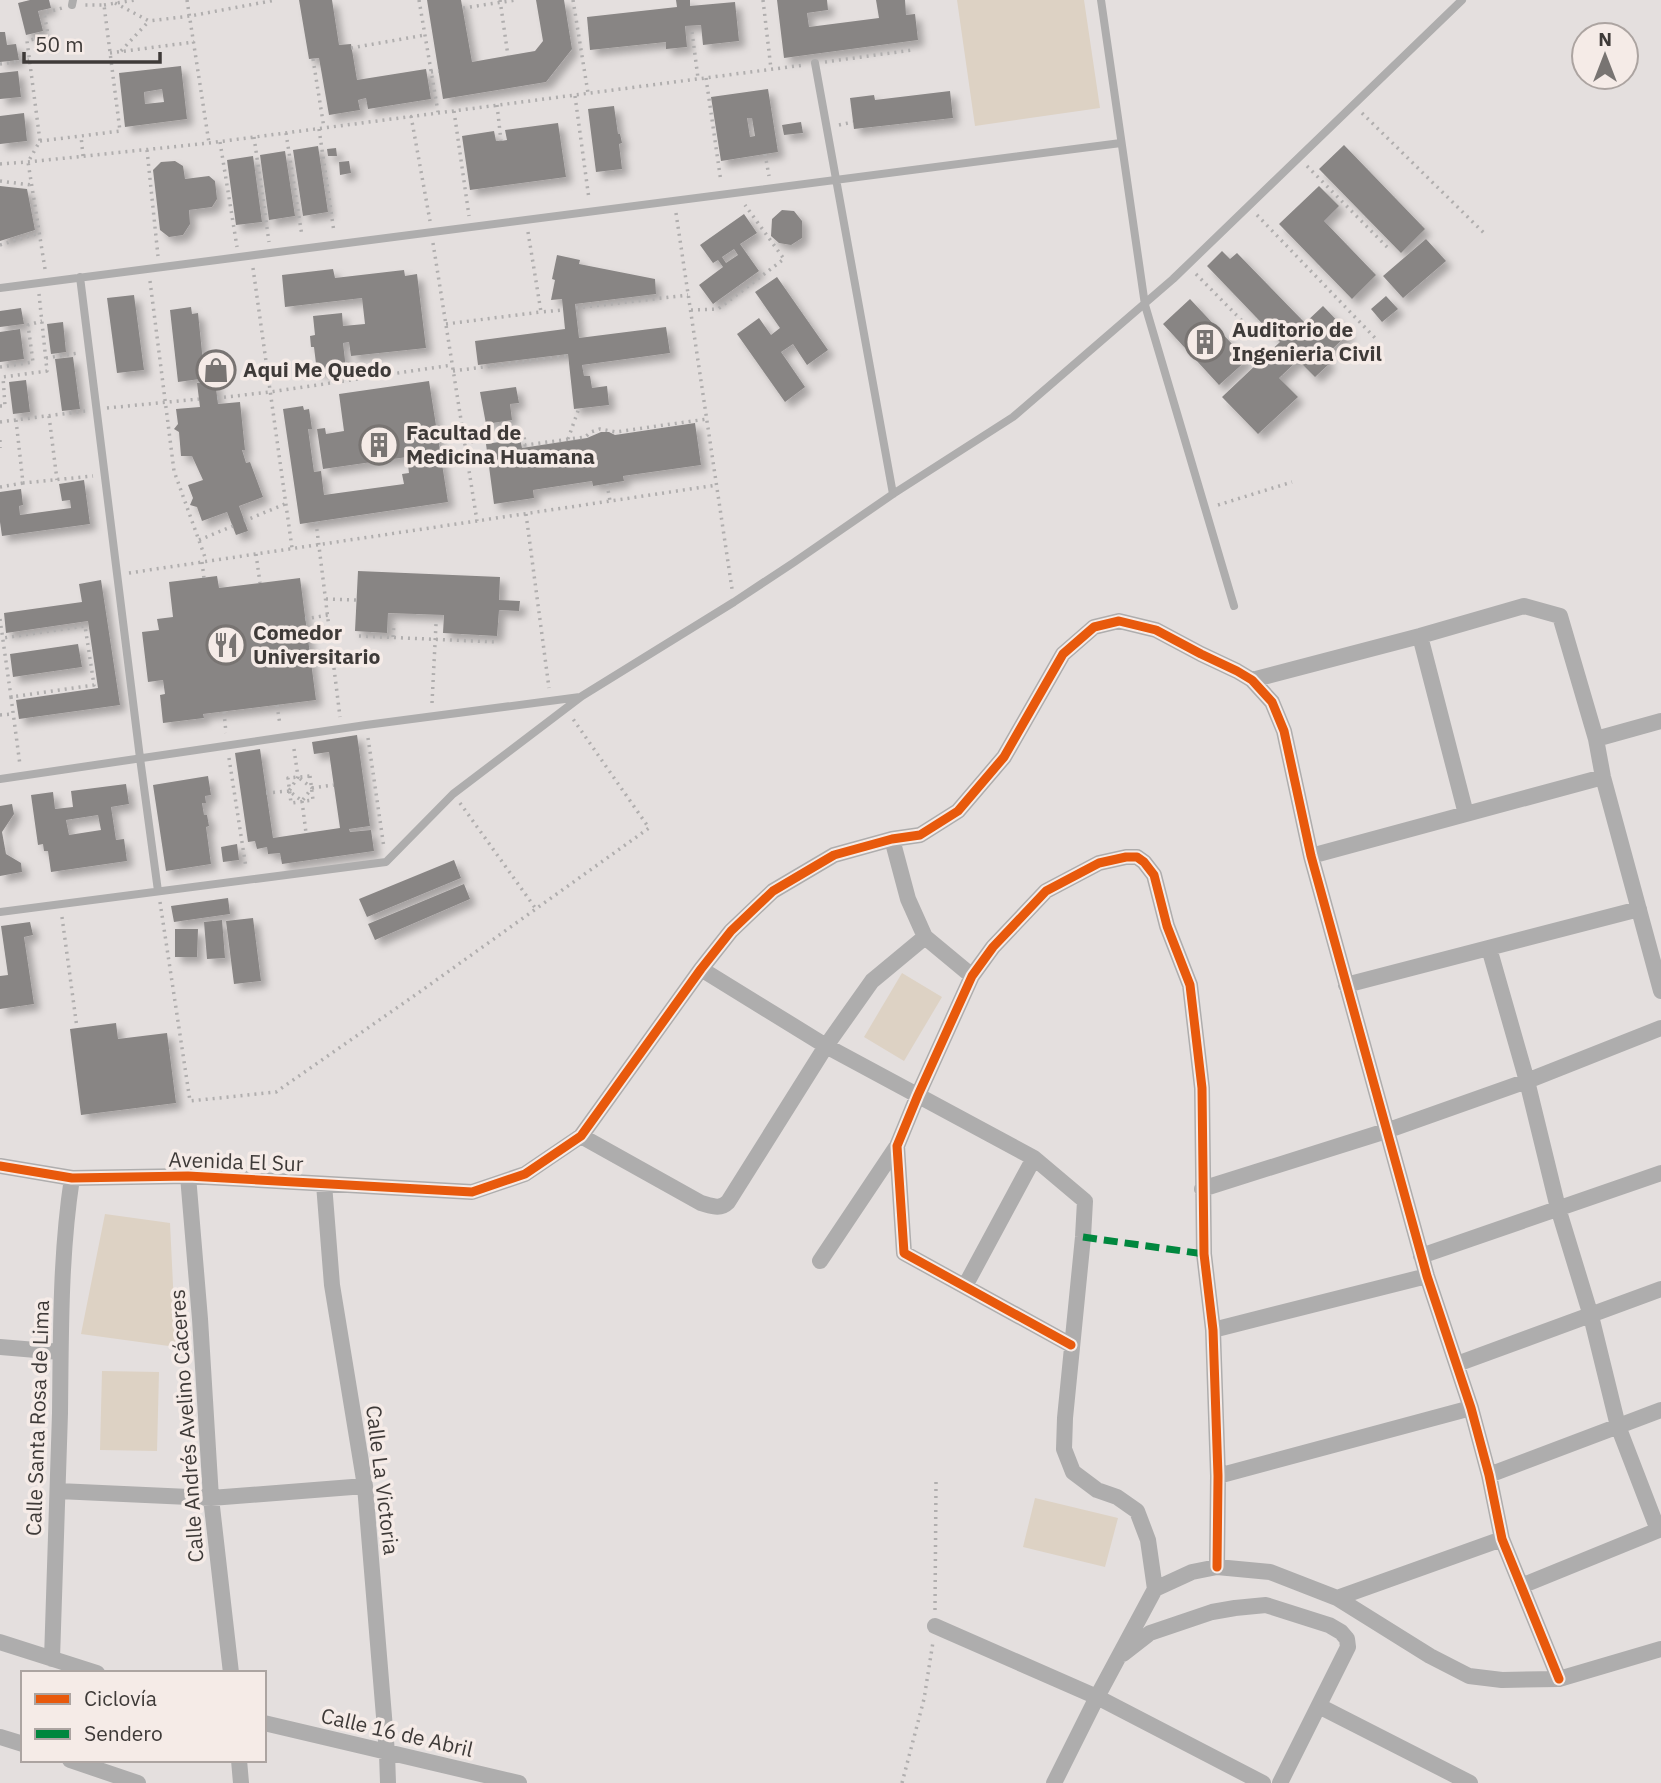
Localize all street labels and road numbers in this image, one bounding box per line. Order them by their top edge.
street label: Avenida El Sur [168,1145,304,1177]
street label: Calle Andrés Avelino Cáceres [162,1288,210,1564]
street label: Calle Santa Rosa de Lima [19,1299,55,1536]
street label: Calle La Victoria [360,1403,406,1556]
street label: Calle 16 de Abril [318,1701,476,1763]

